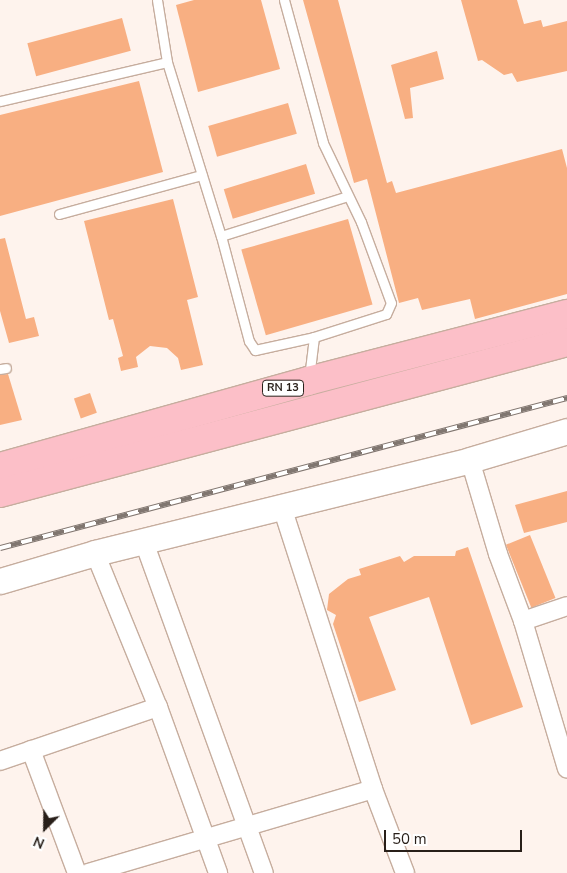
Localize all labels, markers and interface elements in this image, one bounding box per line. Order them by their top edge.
road number: RN 13 [262,379,304,396]
north arrow [20,803,70,853]
scale bar [387,820,524,852]
text: 50 m [392,829,427,849]
text: N [30,831,47,853]

